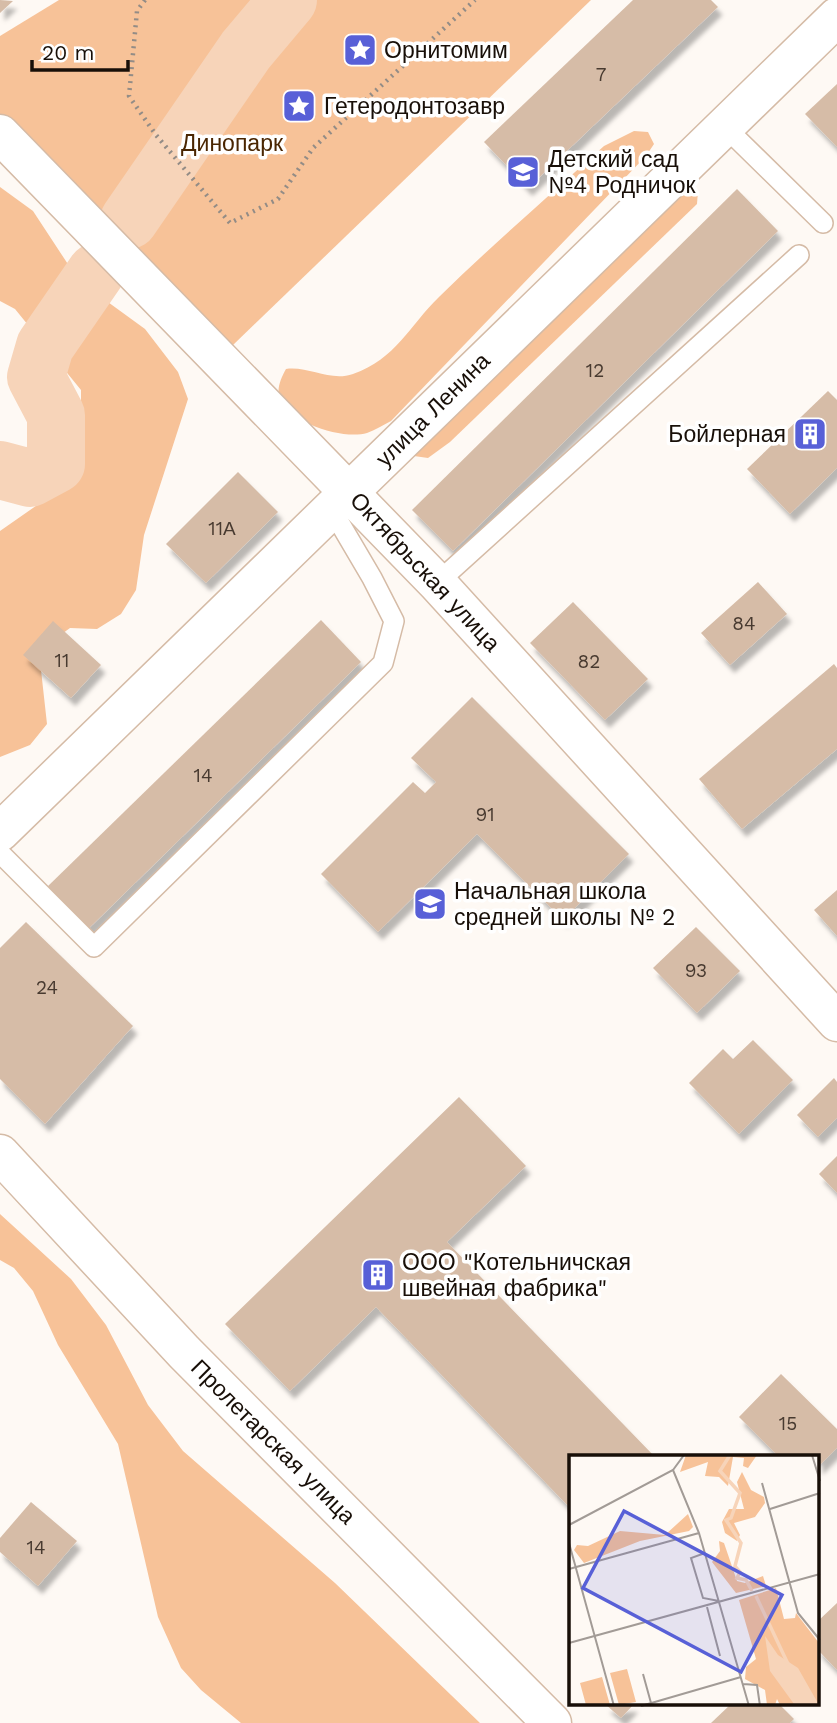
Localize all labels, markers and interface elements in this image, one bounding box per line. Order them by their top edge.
scale bar [32,28,128,72]
place icon: Орнитомим [341,31,379,69]
place label: Орнитомим [384,37,508,64]
text: 20 m [42,40,94,65]
house number: 7 [596,63,606,86]
place icon: Гетеродонтозавр [280,87,318,125]
place label: Гетеродонтозавр [324,93,505,120]
park label: Динопарк [181,130,284,157]
place label: Детский сад №4 Родничок [548,146,696,199]
school or university icon: Детский сад №4 Родничок [504,153,542,191]
street label: улица Ленина [370,347,496,473]
house number: 12 [586,359,604,382]
building icon: Бойлерная [791,415,829,453]
place label: Бойлерная [668,421,786,448]
street label: Октябрьская улица [344,487,506,657]
house number: 11А [208,517,236,540]
house number: 84 [732,612,756,635]
house number: 11 [55,649,69,672]
house number: 82 [578,650,600,673]
house number: 14 [193,764,213,787]
house number: 91 [475,803,495,826]
place label: Начальная школа средней школы № 2 [454,878,675,931]
school or university icon: Начальная школа средней школы № 2 [411,885,449,923]
house number: 93 [685,959,707,982]
house number: 24 [36,976,58,999]
place label: ООО "Котельничская швейная фабрика" [402,1249,631,1302]
building icon: ООО "Котельничская швейная фабрика" [359,1256,397,1294]
street label: Пролетарская улица [185,1354,361,1530]
house number: 15 [779,1412,797,1435]
inset map [569,1455,820,1706]
house number: 14 [26,1536,46,1559]

